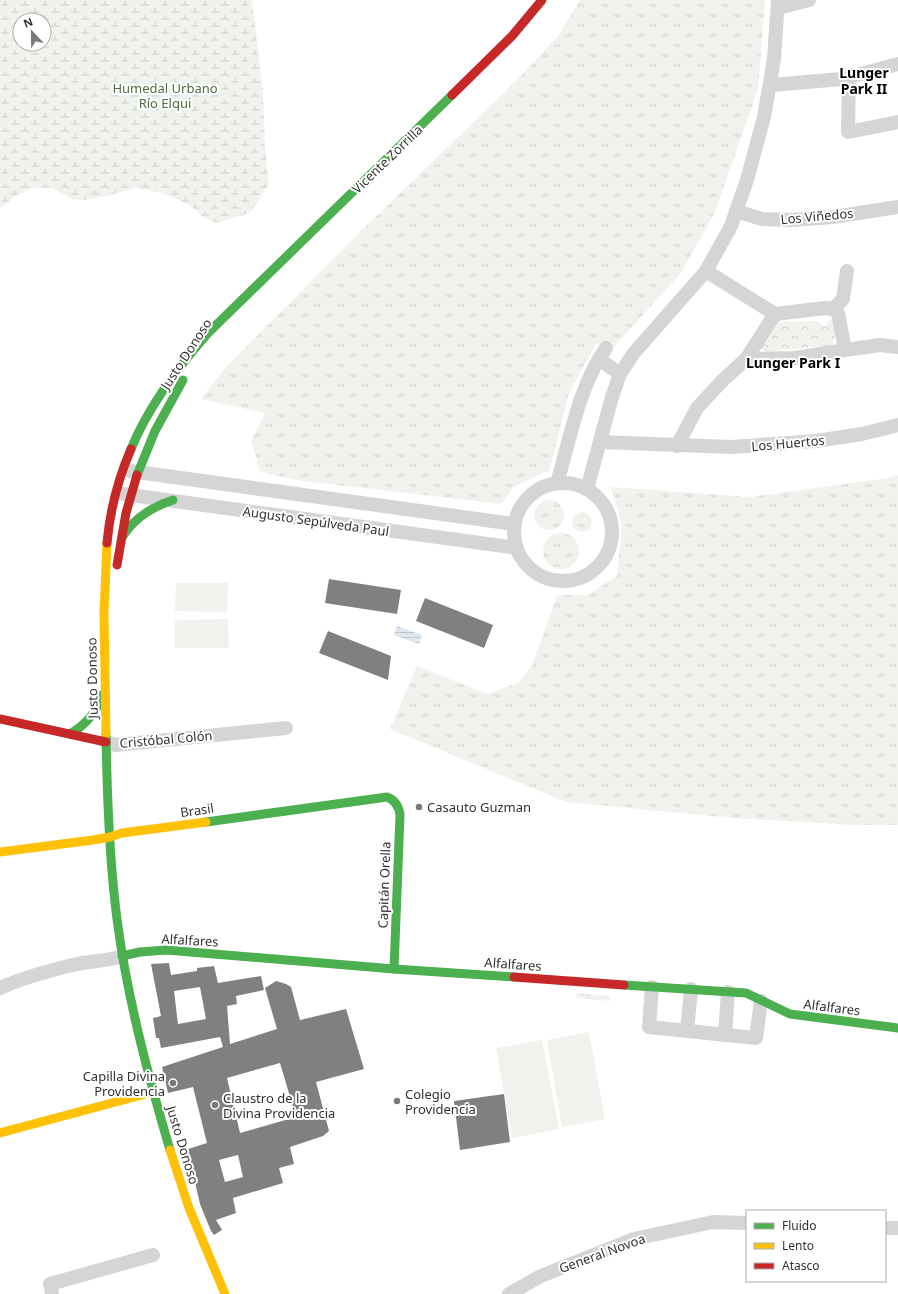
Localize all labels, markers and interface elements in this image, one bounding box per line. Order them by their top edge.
north arrow [12,12,52,52]
text: N [21,14,35,31]
district label: Lunger Park II [839,63,889,98]
park label: Humedal Urbano Río Elqui [112,79,218,112]
street label: Vicente Zorrilla [348,121,426,197]
street label: Los Viñedos [780,204,854,228]
street label: Justo Donoso [155,315,216,395]
district label: Lunger Park I [746,353,840,372]
street label: Los Huertos [751,431,825,455]
street label: Augusto Sepúlveda Paul [242,502,390,540]
street label: Justo Donoso [82,637,102,721]
street label: Cristóbal Colón [119,726,213,752]
place label: Casauto Guzman [427,798,531,816]
street label: Brasil [179,799,215,821]
marker: Casauto Guzman [414,802,424,812]
street label: Capitán Orella [373,841,395,929]
street label: Alfalfares [161,930,219,950]
street label: Alfalfares [484,953,542,975]
street label: Alfalfares [803,995,861,1019]
place label: Capilla Divina Providencia [83,1067,165,1100]
marker: Capilla Divina Providencia [168,1078,178,1088]
place label: Colegio Providencia [405,1085,476,1118]
place label: Claustro de la Divina Providencia [223,1089,335,1122]
marker: Colegio Providencia [392,1096,402,1106]
marker: Claustro de la Divina Providencia [210,1100,220,1110]
street label: Justo Donoso [162,1102,203,1187]
legend [746,1210,886,1282]
text: Fluido [782,1217,816,1234]
street label: General Novoa [556,1229,648,1277]
text: Lento [782,1237,814,1254]
text: Atasco [782,1257,820,1274]

